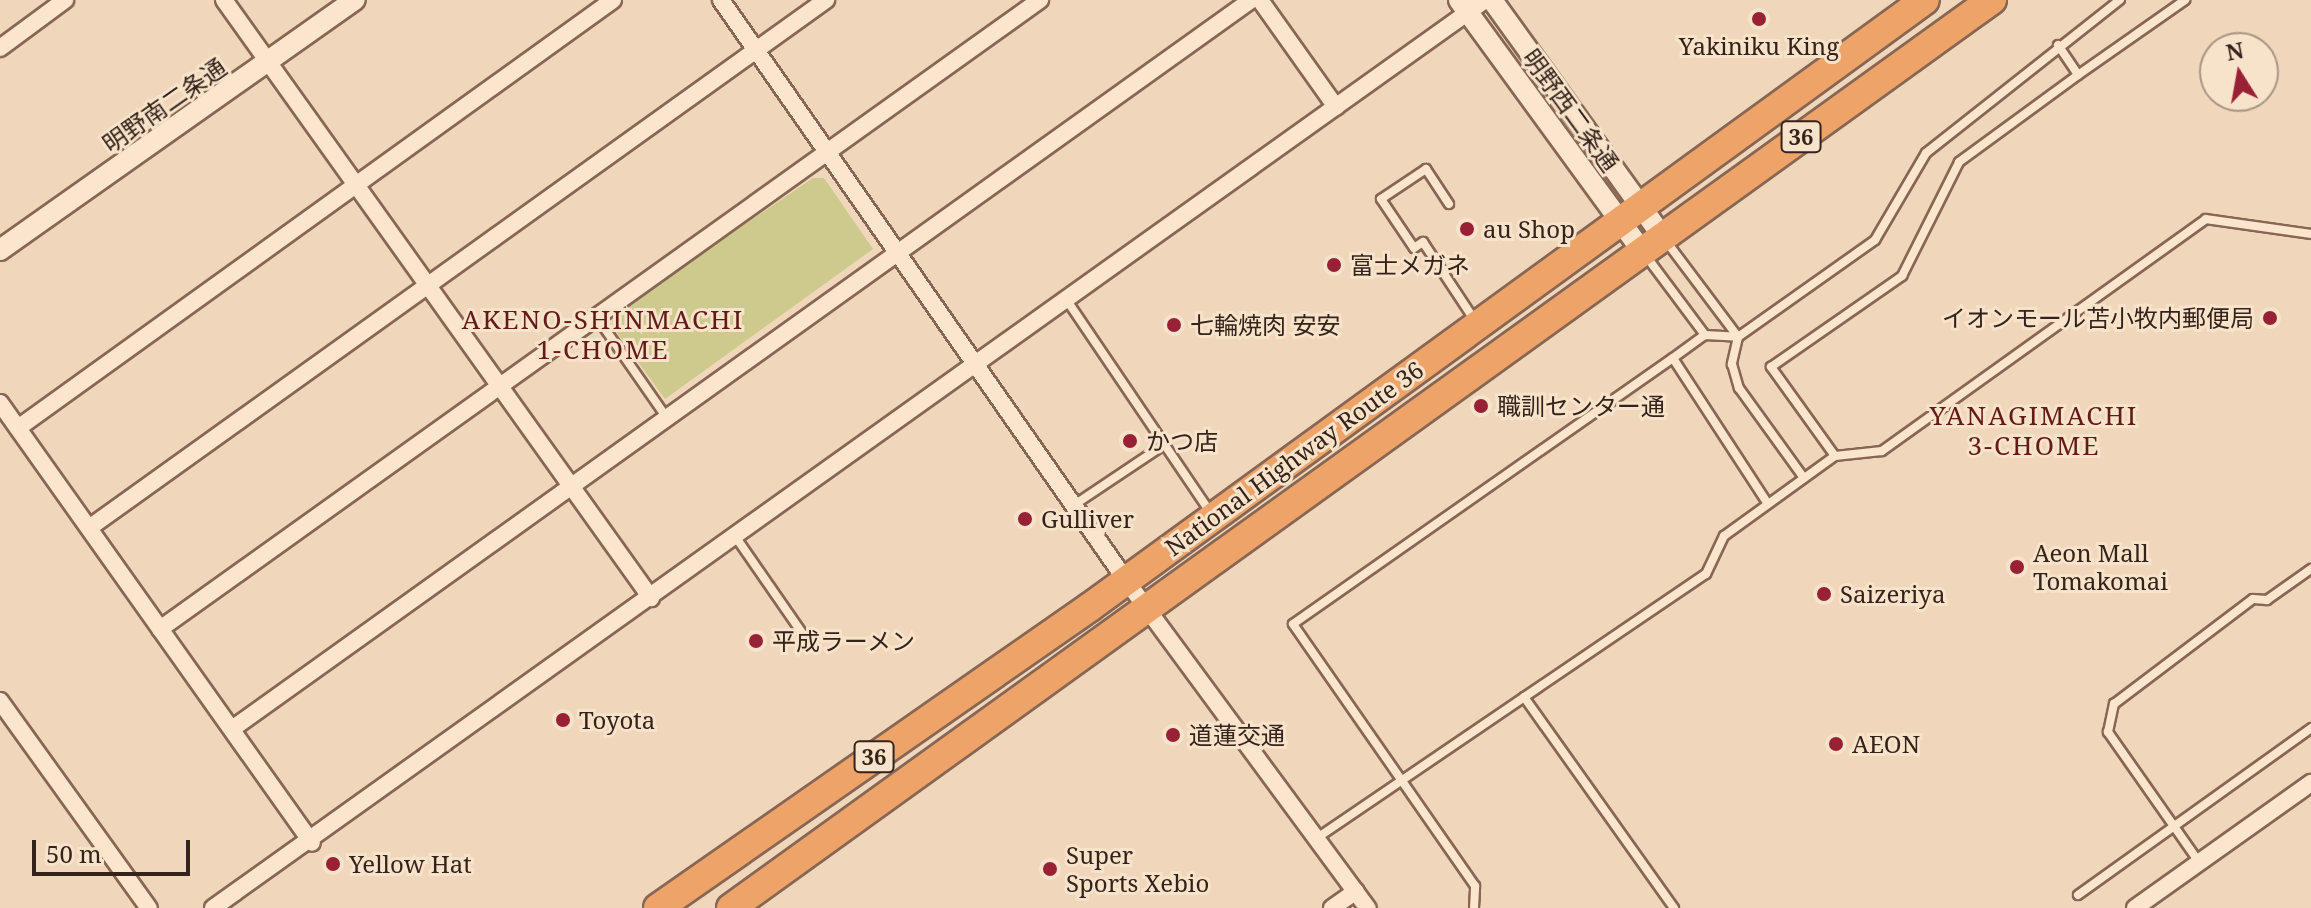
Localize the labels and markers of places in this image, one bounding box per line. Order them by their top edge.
marker: Yakiniku King [1750,10,1768,28]
place label: Yakiniku King [1679,32,1839,60]
place label: au Shop [1483,215,1575,243]
marker: au Shop [1458,220,1476,238]
place label: 富士メガネ [1350,251,1470,279]
marker: 富士メガネ [1325,256,1343,274]
place label: イオンモール苫小牧内郵便局 [1942,304,2254,332]
marker: イオンモール苫小牧内郵便局 [2261,309,2279,327]
place label: 七輪焼肉 安安 [1190,311,1340,339]
marker: 七輪焼肉 安安 [1165,316,1183,334]
place label: 職訓センター通 [1497,392,1665,420]
marker: 職訓センター通 [1472,397,1490,415]
place label: かつ店 [1146,427,1218,455]
marker: かつ店 [1121,432,1139,450]
place label: Gulliver [1041,505,1134,533]
marker: Gulliver [1016,510,1034,528]
place label: Aeon Mall Tomakomai [2033,539,2168,595]
marker: Aeon Mall Tomakomai [2008,558,2026,576]
place label: Saizeriya [1840,580,1945,608]
marker: Saizeriya [1815,585,1833,603]
place label: 平成ラーメン [772,627,916,655]
marker: 平成ラーメン [747,632,765,650]
place label: Toyota [579,706,655,734]
marker: Toyota [554,711,572,729]
place label: 道蓮交通 [1189,721,1285,749]
marker: 道蓮交通 [1164,726,1182,744]
place label: AEON [1852,730,1920,758]
marker: AEON [1827,735,1845,753]
place label: Super Sports Xebio [1066,841,1209,897]
place label: Yellow Hat [349,850,472,878]
marker: Yellow Hat [324,855,342,873]
marker: Super Sports Xebio [1041,860,1059,878]

